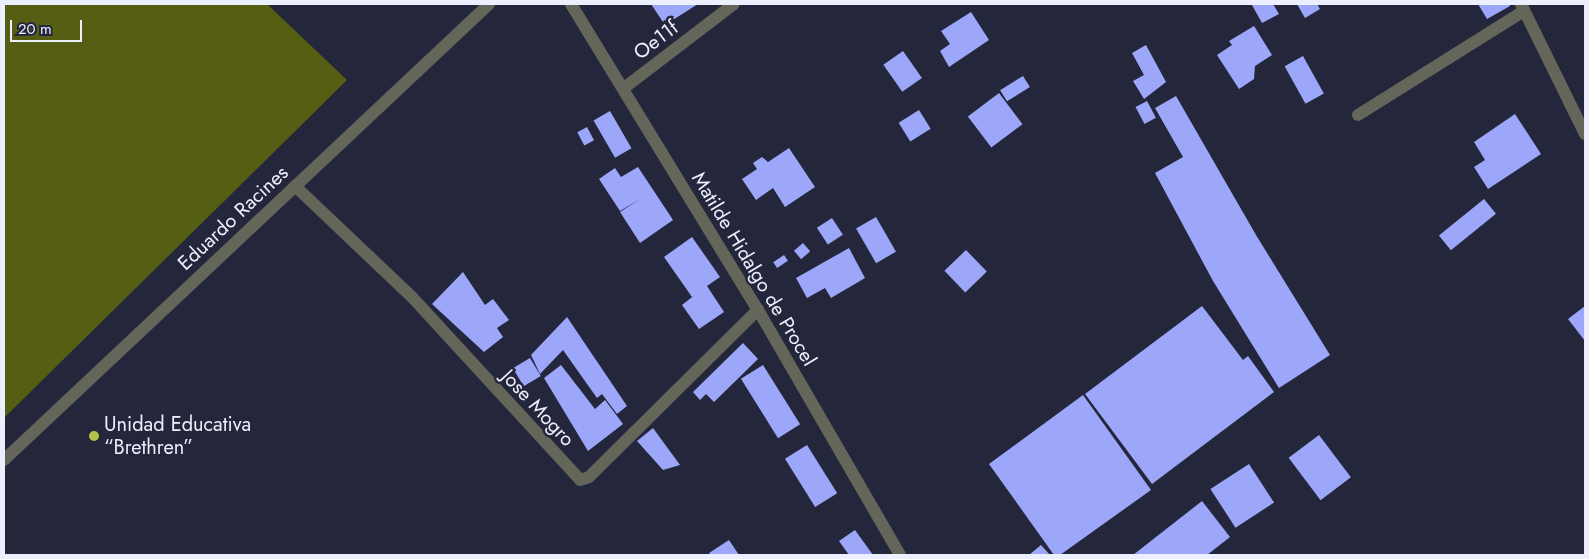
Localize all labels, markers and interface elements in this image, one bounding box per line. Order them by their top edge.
scale bar [12,10,85,42]
street label: Oe11f [629,15,683,65]
text: 20 m [18,18,52,40]
street label: Eduardo Racines [173,161,293,275]
street label: Matilde Hidalgo de Procel [687,168,821,370]
street label: Jose Mogro [496,365,580,451]
place label: Unidad Educativa “Brethren” [104,412,251,459]
marker: Unidad Educativa “Brethren” [88,430,100,442]

